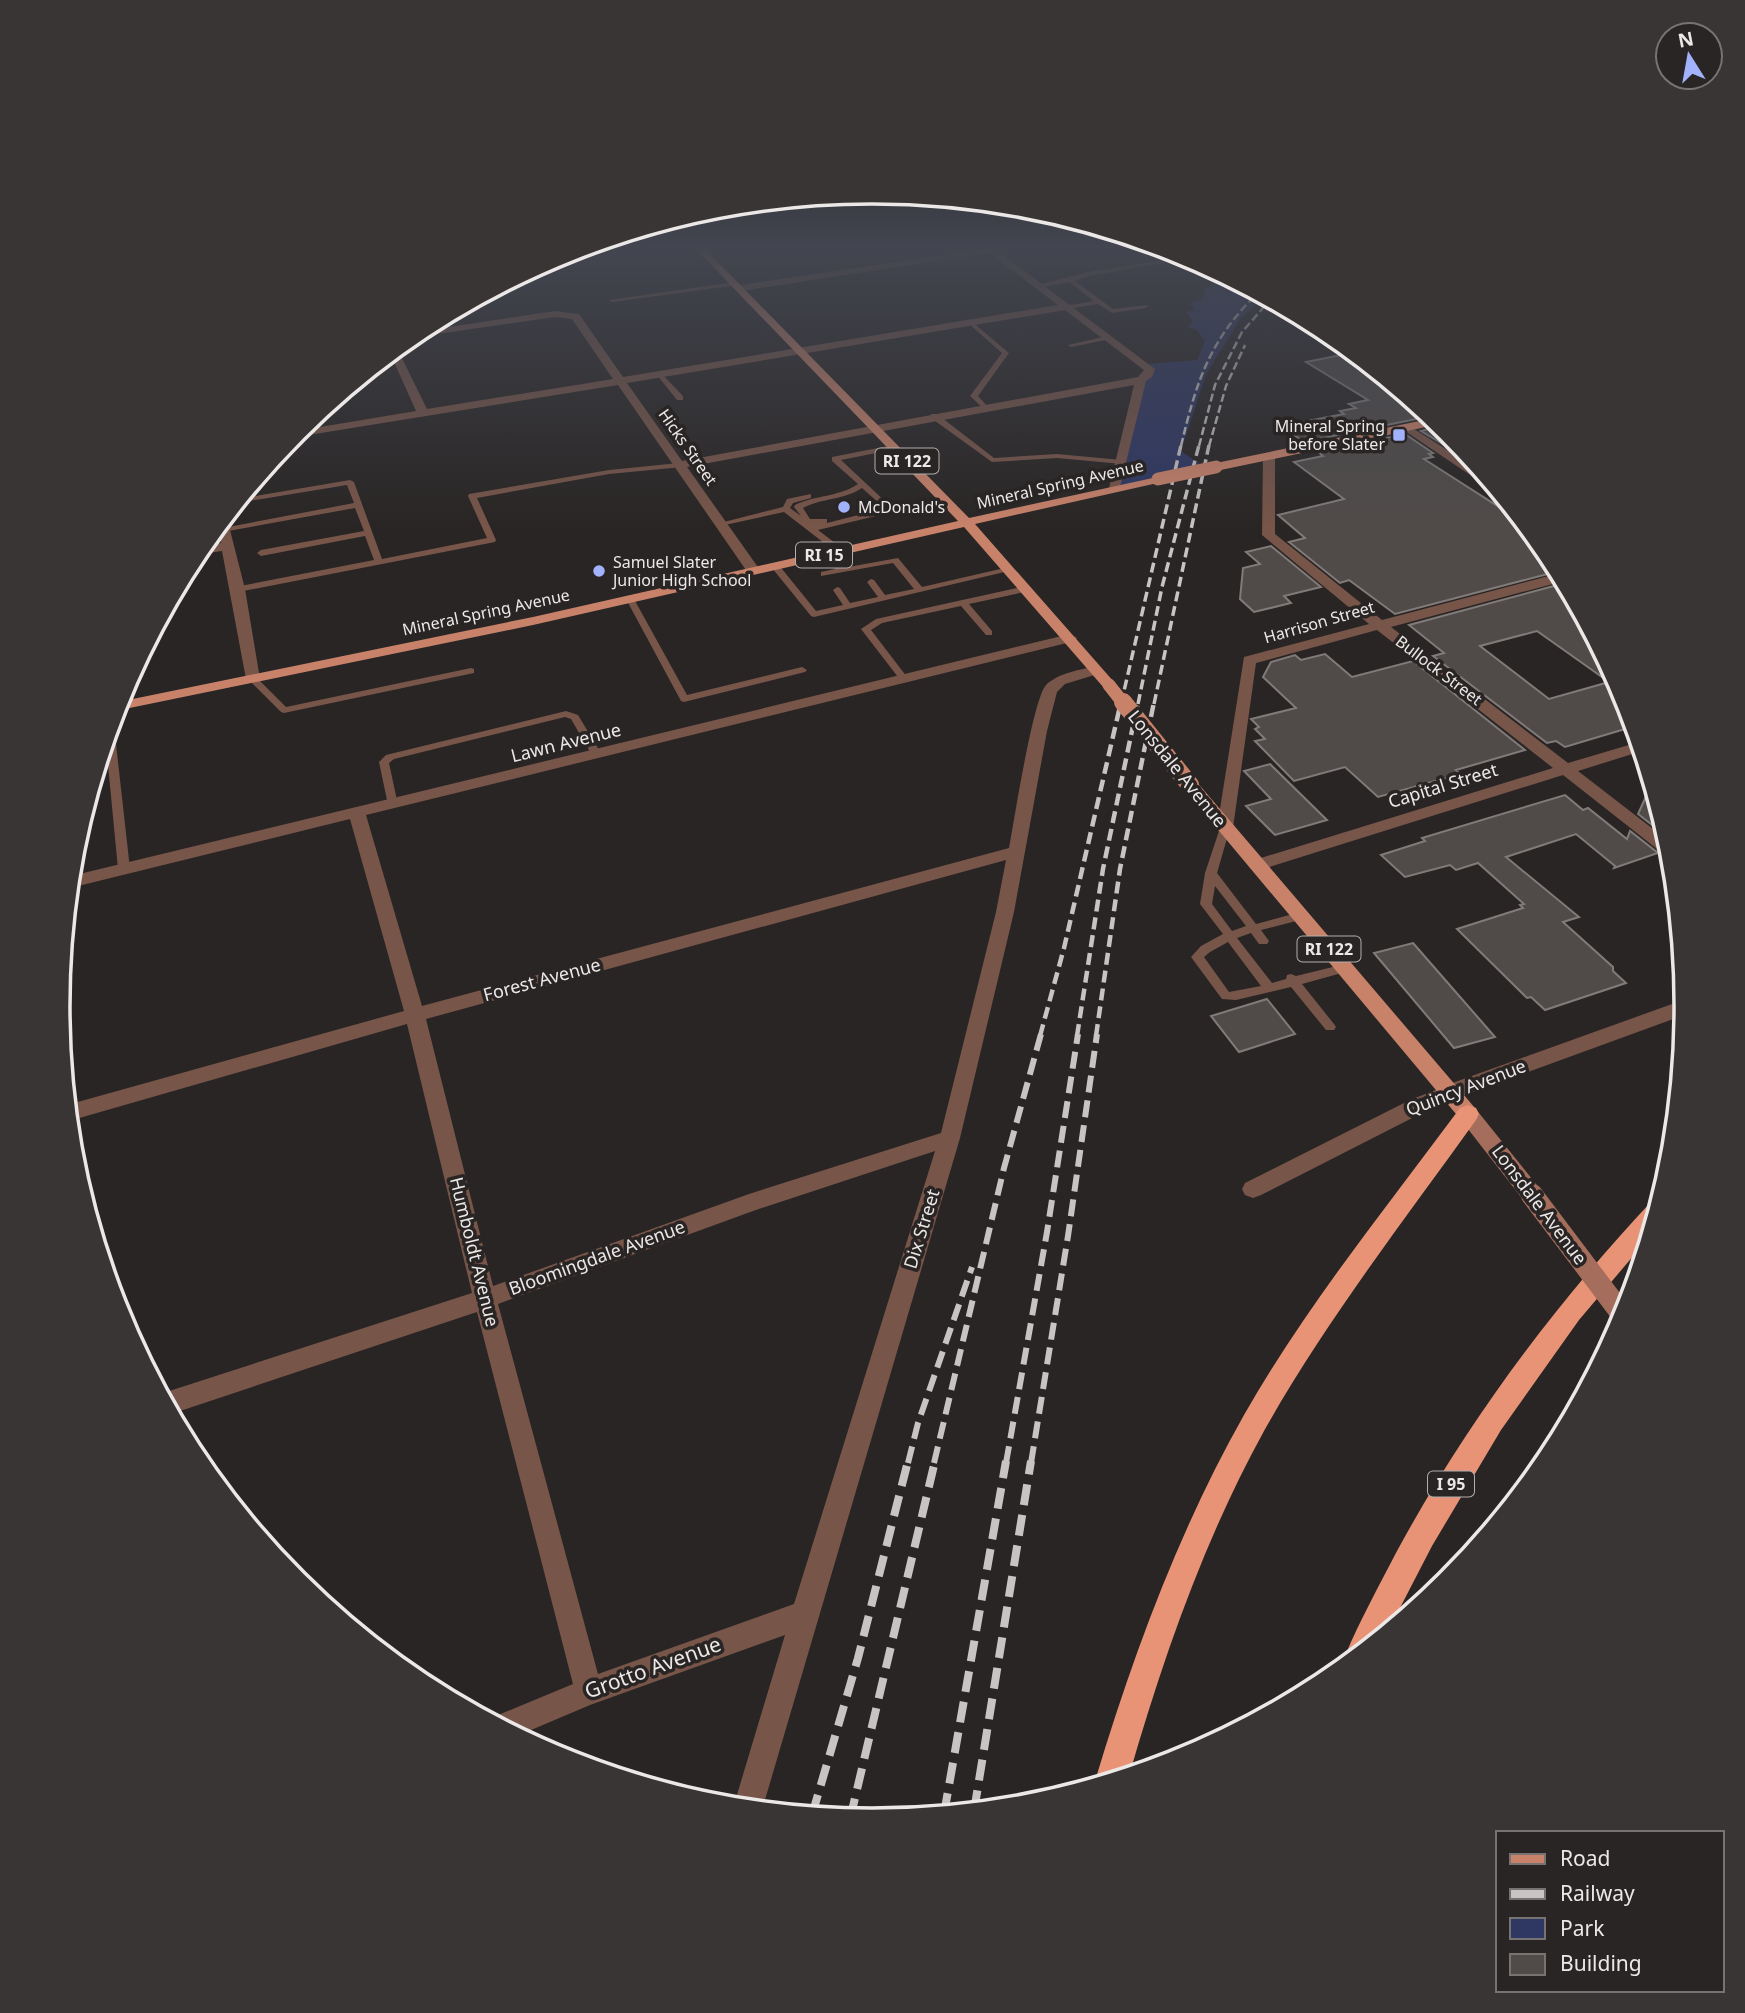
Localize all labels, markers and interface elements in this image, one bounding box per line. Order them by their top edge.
north arrow [1654,21,1724,91]
text: N [1676,25,1696,54]
street label: Hicks Street [654,404,723,490]
place label: Mineral Spring before Slater [1275,415,1385,455]
marker: Mineral Spring before Slater [1391,427,1407,443]
road number: RI 122 [876,448,939,474]
street label: Mineral Spring Avenue [974,454,1146,514]
place label: McDonald's [858,496,945,518]
marker: McDonald's [836,499,852,515]
road number: RI 15 [796,542,852,568]
place label: Samuel Slater Junior High School [611,551,751,591]
marker: Samuel Slater Junior High School [591,563,607,579]
street label: Mineral Spring Avenue [400,584,572,640]
street label: Harrison Street [1261,596,1377,648]
street label: Bullock Street [1391,630,1487,710]
street label: Lonsdale Avenue [1123,705,1232,832]
street label: Lawn Avenue [508,717,623,767]
street label: Capital Street [1385,757,1501,813]
road number: RI 122 [1298,937,1360,962]
street label: Forest Avenue [480,952,603,1006]
street label: Quincy Avenue [1402,1053,1529,1121]
street label: Lonsdale Avenue [1487,1140,1593,1269]
street label: Humboldt Avenue [445,1174,505,1329]
street label: Dix Street [898,1185,945,1272]
street label: Bloomingdale Avenue [505,1214,688,1300]
road number: I 95 [1428,1472,1474,1496]
street label: Grotto Avenue [581,1629,725,1705]
legend [1496,1831,1724,1992]
text: Road [1560,1844,1610,1872]
text: Railway [1560,1879,1635,1907]
text: Park [1560,1914,1605,1942]
text: Building [1560,1949,1642,1977]

